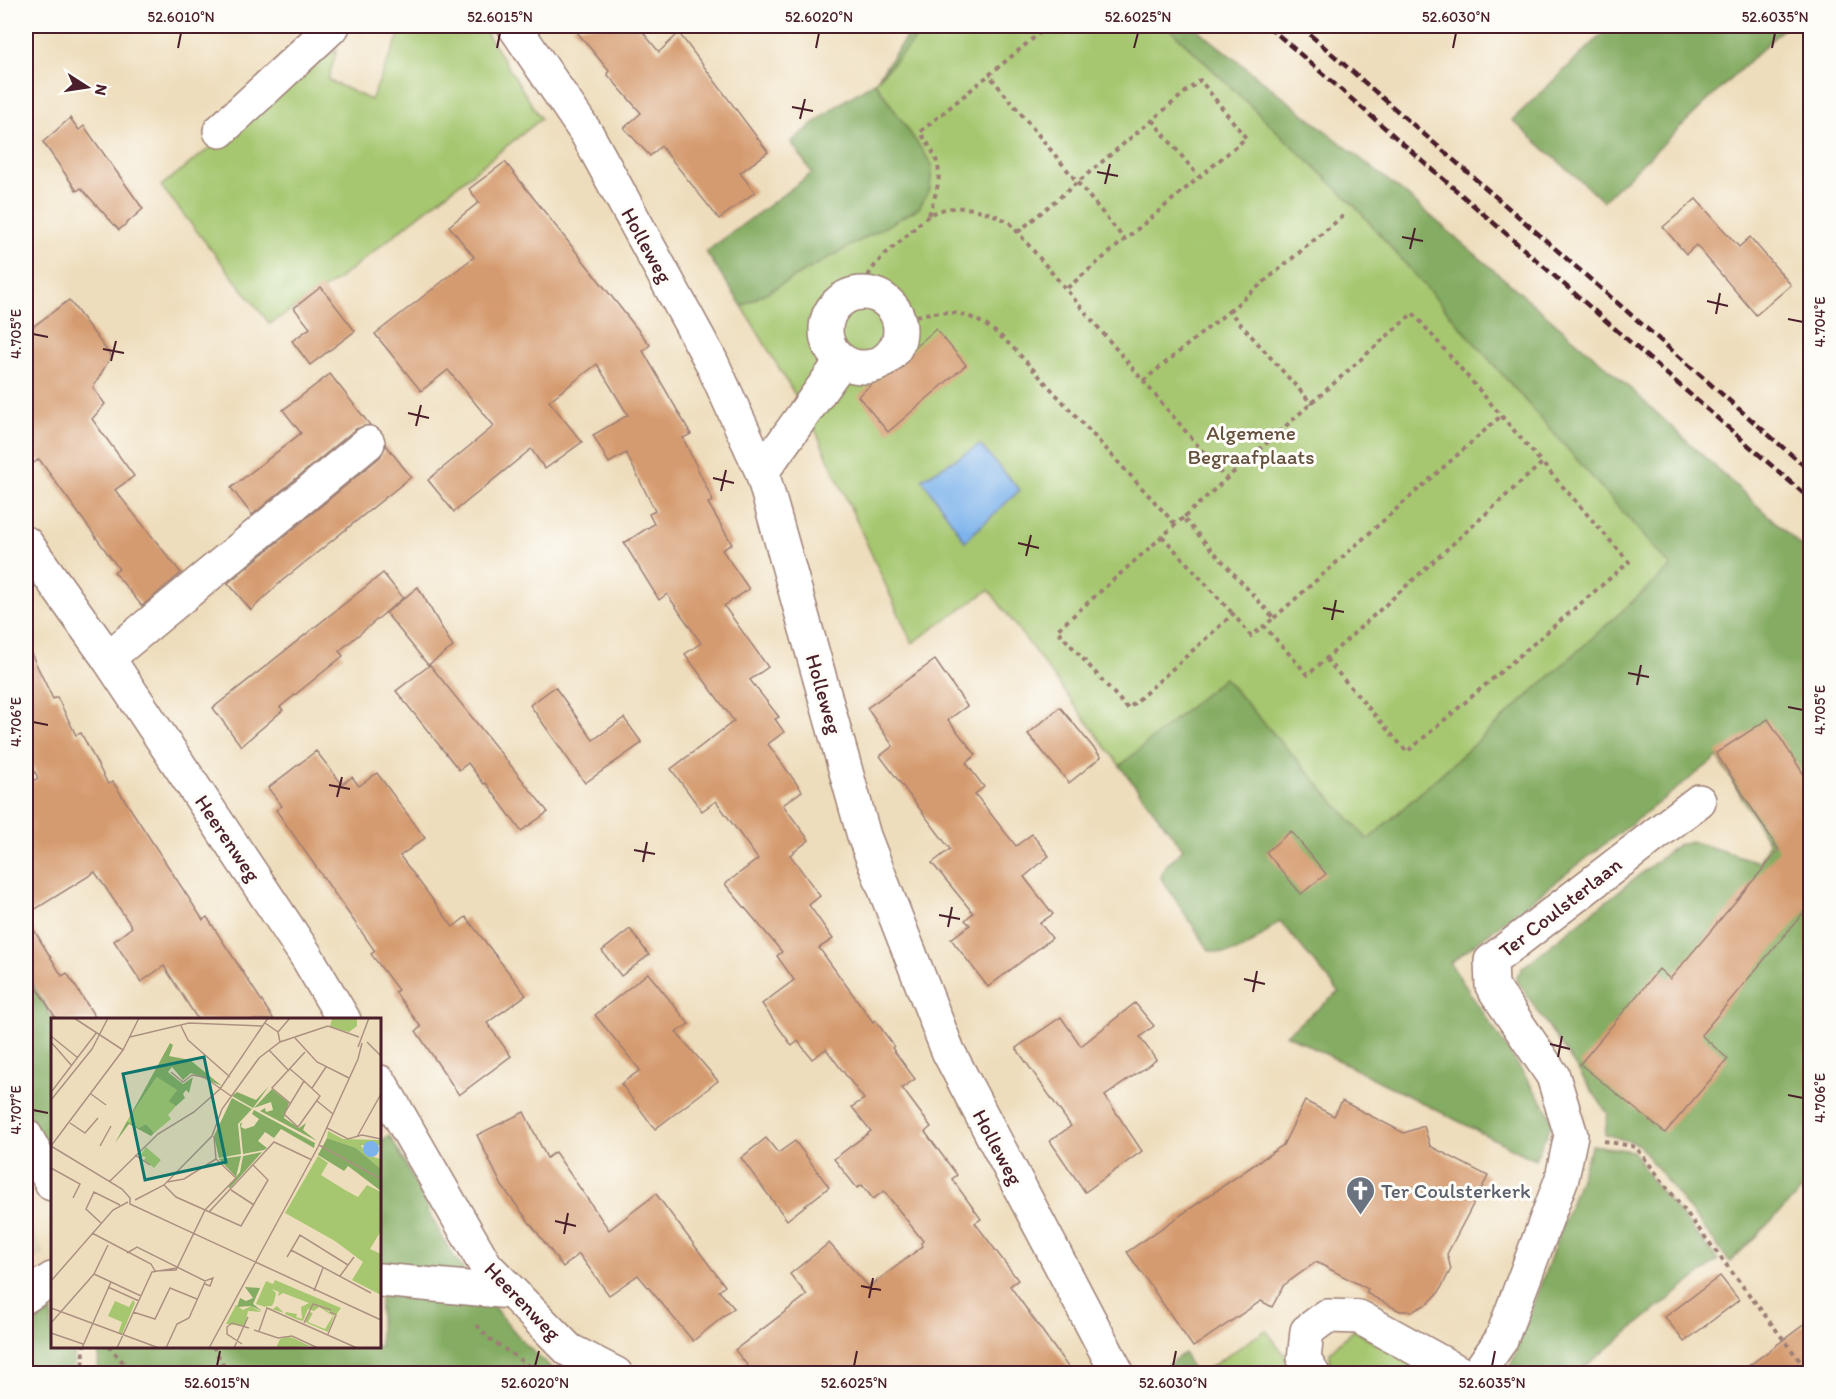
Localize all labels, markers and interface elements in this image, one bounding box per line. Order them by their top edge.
text: 52.6010°N [147,8,215,26]
text: 52.6015°N [467,8,533,26]
text: 52.6020°N [785,8,853,26]
text: 52.6025°N [1105,8,1171,26]
text: 52.6030°N [1422,8,1490,26]
text: 52.6035°N [1741,8,1809,26]
north arrow [57,57,117,117]
text: N [91,83,112,97]
street label: Holleweg [616,203,678,287]
text: 4.704°E [1811,296,1829,348]
text: 4.705°E [7,309,25,359]
park label: Algemene Begraafplaats [1187,420,1315,469]
street label: Holleweg [801,651,847,737]
text: 4.705°E [1811,685,1829,735]
text: 4.706°E [7,697,25,747]
street label: Heerenweg [190,790,266,886]
street label: Ter Coulsterlaan [1494,851,1626,963]
inset map [51,1018,381,1348]
text: 4.706°E [1811,1073,1829,1123]
text: 4.707°E [7,1085,25,1135]
street label: Holleweg [968,1105,1028,1189]
church icon: Ter Coulsterkerk [1344,1174,1376,1216]
place label: Ter Coulsterkerk [1381,1178,1531,1203]
street label: Heerenweg [480,1257,567,1346]
text: 52.6015°N [184,1374,250,1392]
text: 52.6020°N [501,1374,569,1392]
text: 52.6025°N [821,1374,887,1392]
text: 52.6030°N [1139,1374,1207,1392]
text: 52.6035°N [1458,1374,1526,1392]

